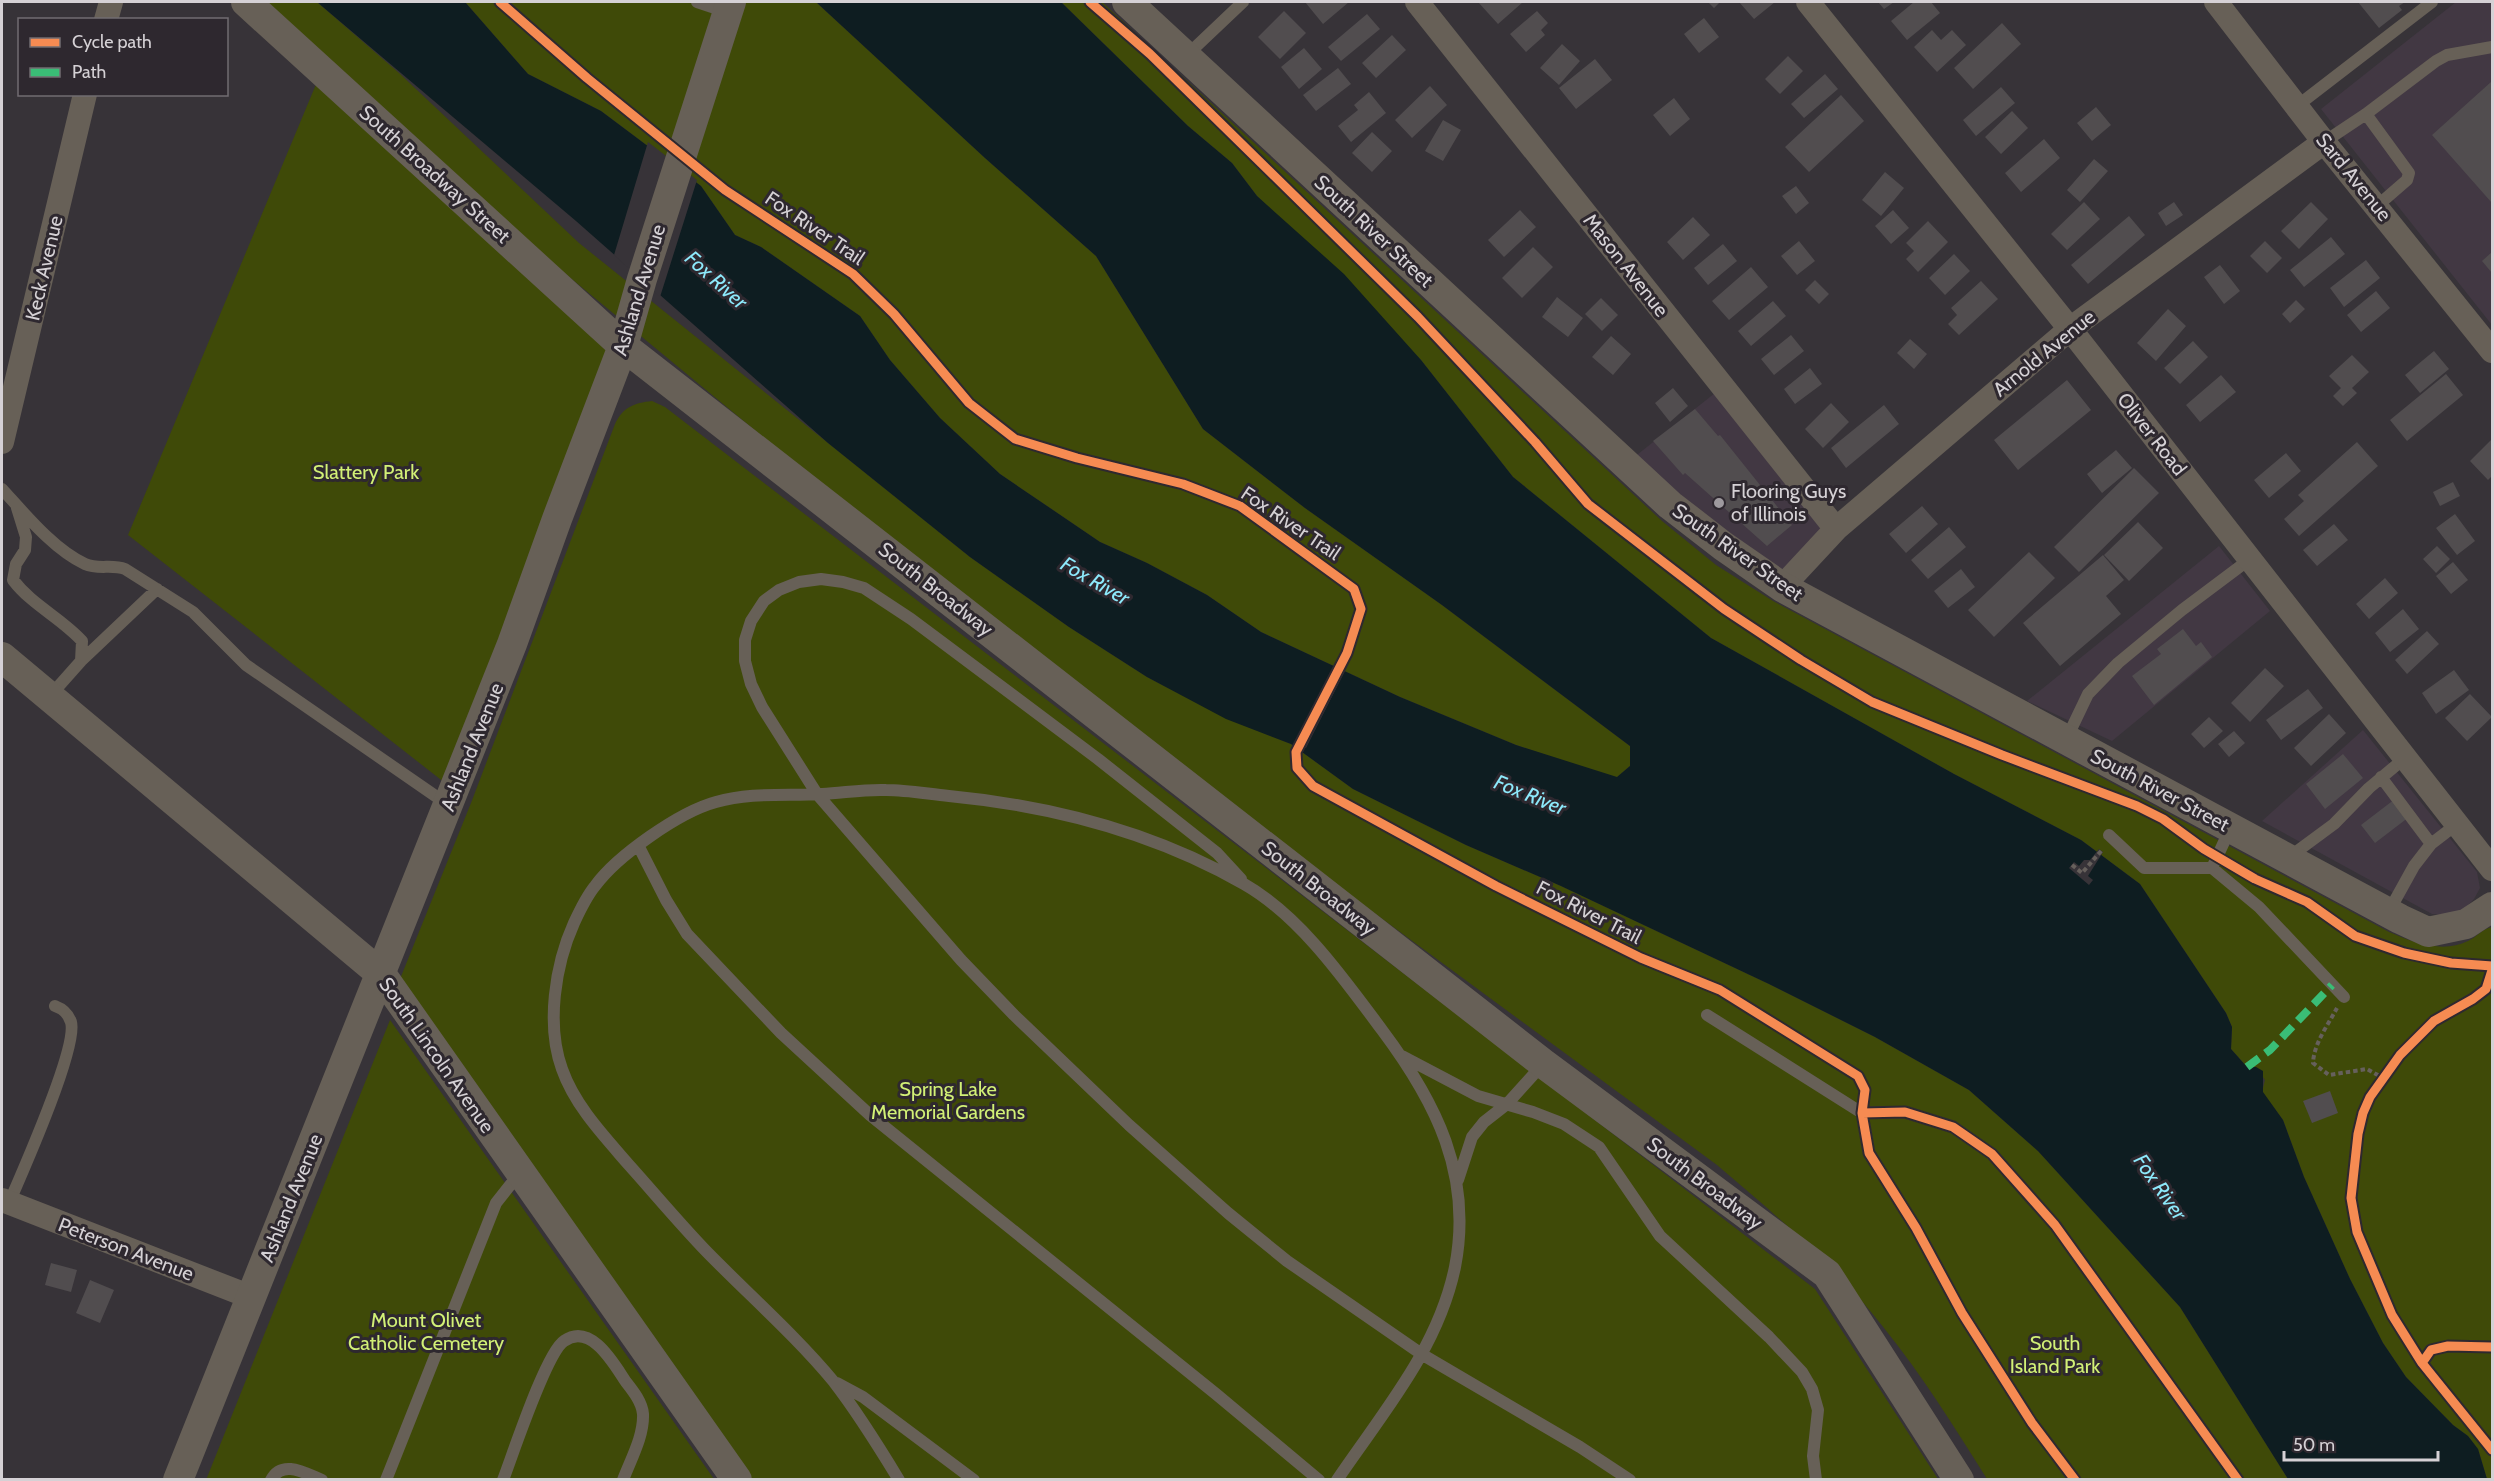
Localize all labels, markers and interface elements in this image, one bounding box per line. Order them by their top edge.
legend [18,18,228,96]
text: Cycle path [72,31,152,53]
text: Path [72,61,106,83]
street label: South Broadway Street [355,100,515,248]
street label: Sard Avenue [2311,128,2397,226]
street label: South River Street [1310,170,1439,292]
street label: Fox River Trail [761,186,869,270]
street label: Mason Avenue [1578,209,1674,321]
street label: Keck Avenue [20,213,68,323]
street label: Ashland Avenue [608,221,670,359]
water label: Fox River [680,245,754,315]
street label: Arnold Avenue [1988,305,2100,401]
street label: Oliver Road [2112,388,2192,480]
park label: Slattery Park [313,460,419,484]
place label: Flooring Guys of Illinois [1731,479,1846,526]
street label: Fox River Trail [1237,481,1345,565]
marker: Flooring Guys of Illinois [1712,496,1726,510]
street label: South River Street [1668,498,1808,606]
street label: South Broadway [874,537,998,641]
water label: Fox River [1056,551,1135,611]
street label: Ashland Avenue [435,679,509,815]
street label: South River Street [2087,743,2234,837]
water label: Fox River [1491,769,1571,821]
street label: South Broadway [1257,836,1381,940]
street label: Fox River Trail [1532,875,1646,949]
street label: South Lincoln Avenue [374,973,500,1137]
park label: Spring Lake Memorial Gardens [871,1077,1025,1124]
street label: Ashland Avenue [254,1130,328,1266]
street label: South Broadway [1642,1132,1768,1234]
water label: Fox River [2129,1149,2193,1226]
street label: Peterson Avenue [55,1212,197,1286]
park label: Mount Olivet Catholic Cemetery [348,1308,504,1355]
park label: South Island Park [2010,1331,2100,1378]
scale bar [2284,1424,2438,1462]
text: 50 m [2293,1434,2335,1456]

